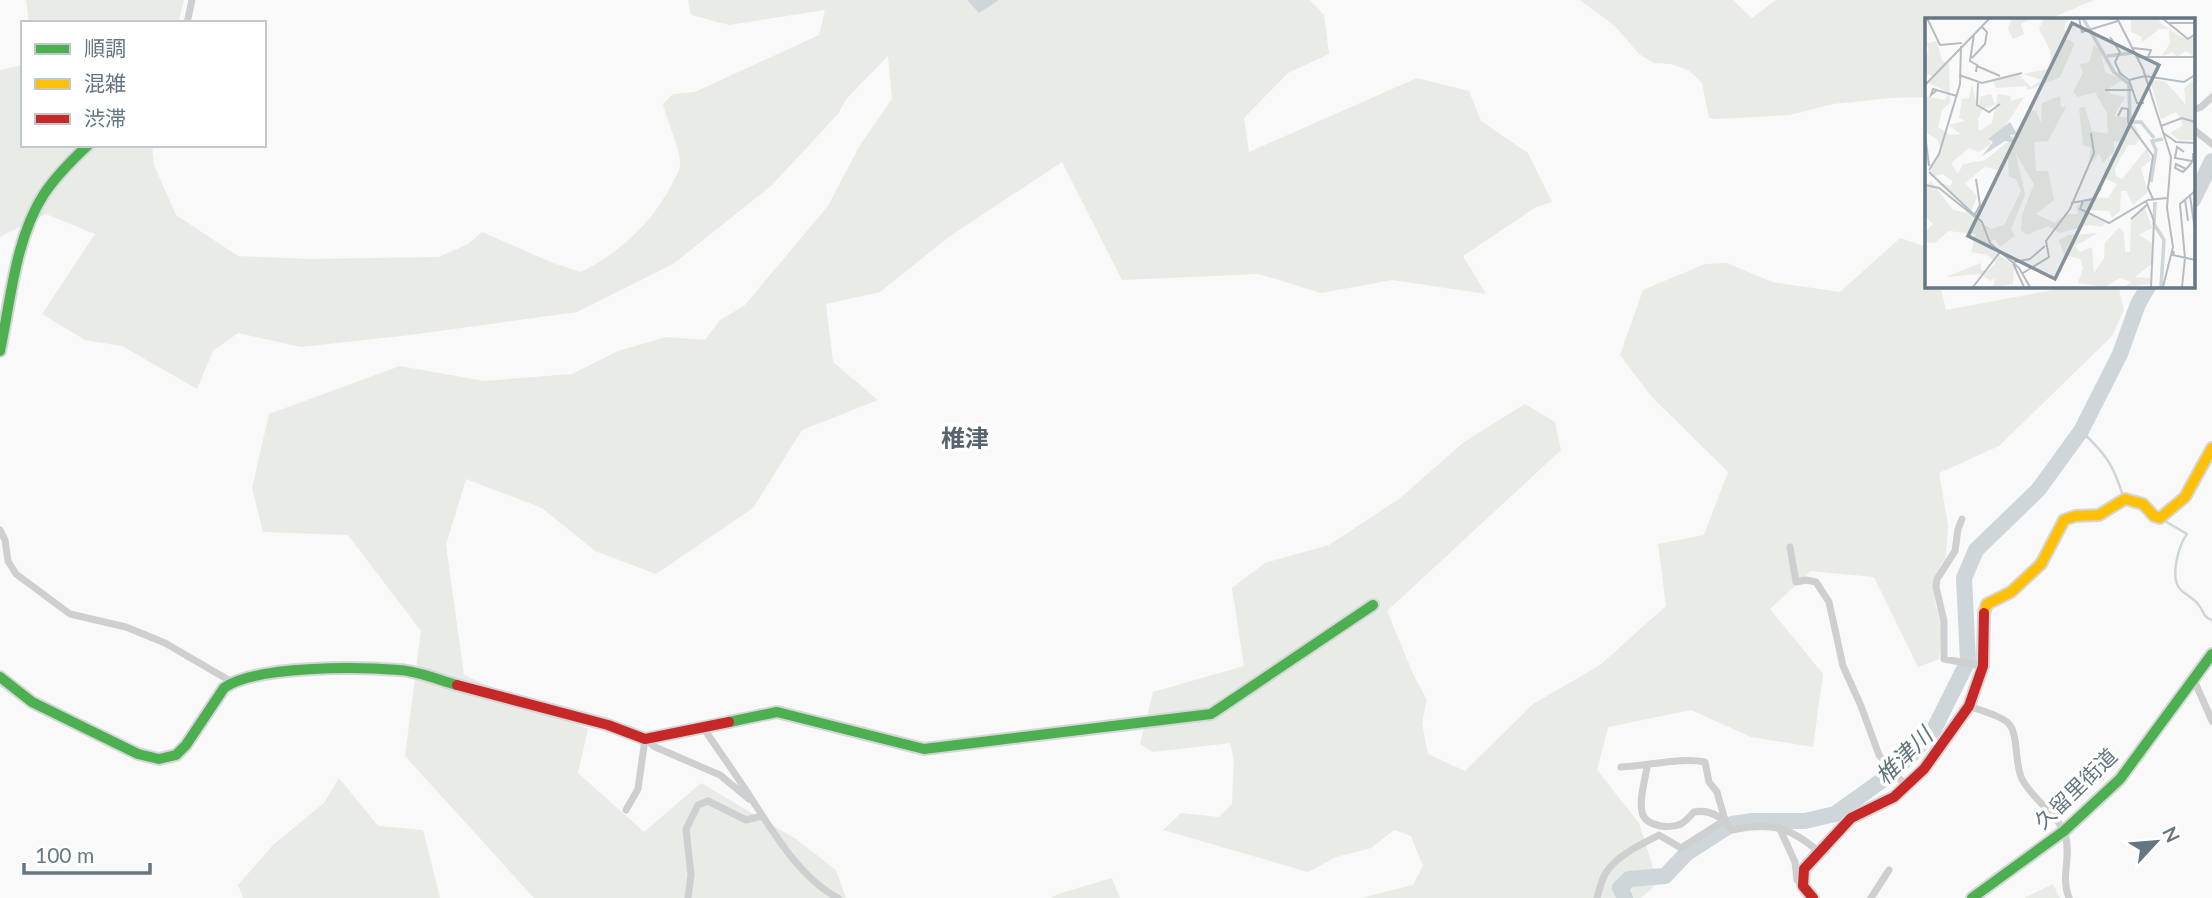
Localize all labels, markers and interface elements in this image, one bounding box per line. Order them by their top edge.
inset map [1925,18,2194,287]
legend [21,21,266,147]
text: 順調 [84,35,126,60]
text: 混雑 [84,70,126,95]
text: 渋滞 [84,105,126,130]
district label: 椎津 [941,423,989,452]
water label: 椎津川 [1869,719,1940,790]
street label: 久留里街道 [2029,742,2121,833]
north arrow [2121,807,2191,877]
text: N [2158,823,2185,846]
scale bar [24,832,150,876]
text: 100 m [35,842,94,867]

